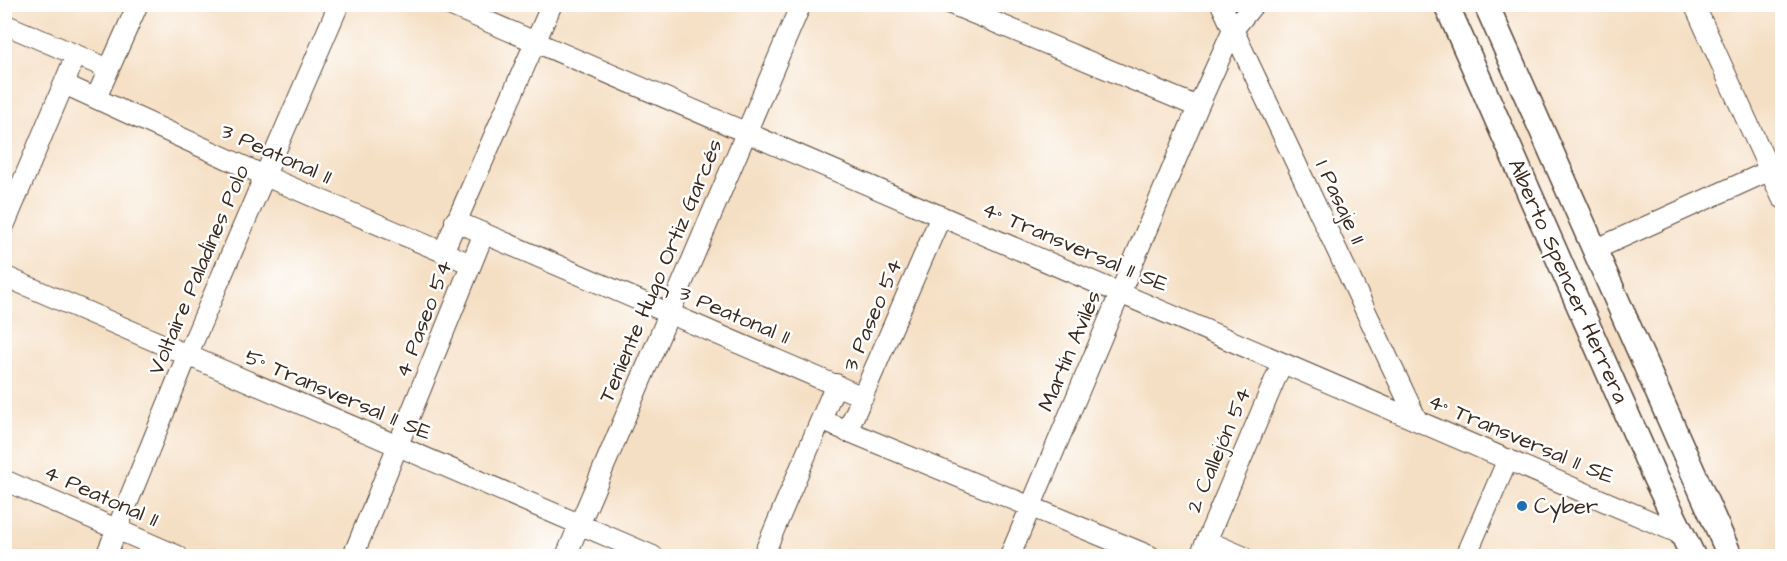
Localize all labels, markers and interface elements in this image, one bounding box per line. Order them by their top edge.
street label: 3 Peatonal 11 [216,116,337,192]
street label: Teniente Hugo Ortiz Garcés [591,134,732,408]
street label: Alberto Spencer Herrera [1500,154,1636,408]
street label: 1 Pasaje 11 [1307,155,1373,249]
street label: Voltaire Paladines Polo [141,160,258,380]
street label: 4° Transversal 11 SE [977,194,1173,300]
street label: 3 Paseo 54 [835,254,911,376]
street label: 4 Paseo 54 [387,256,461,382]
street label: 3 Peatonal 11 [673,278,795,352]
street label: Martín Avilés [1031,286,1109,416]
street label: 5° Transversal 11 SE [240,342,436,448]
street label: 2 Callejón 54 [1179,382,1259,518]
street label: 4° Transversal 11 SE [1423,386,1619,492]
street label: 4 Peatonal 11 [39,457,163,535]
place label: Cyber [1534,491,1598,523]
marker: Cyber [1515,499,1529,513]

